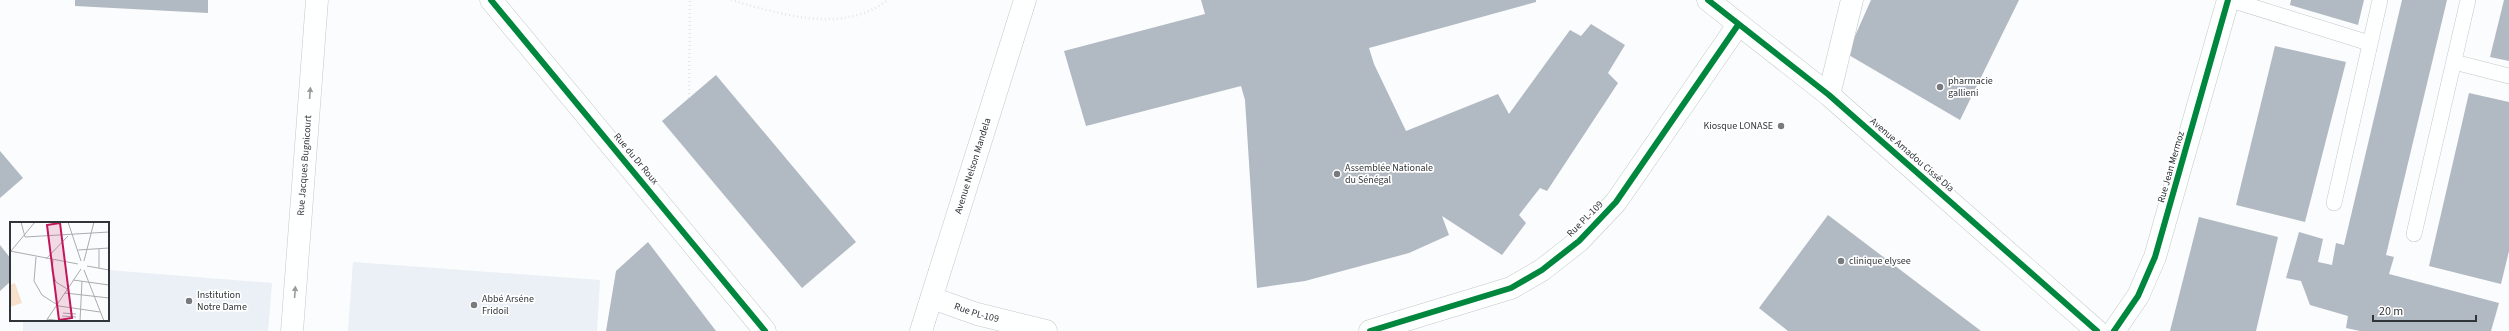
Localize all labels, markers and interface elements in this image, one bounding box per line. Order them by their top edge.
place label: pharmacie gallieni [1948,74,1993,100]
marker: pharmacie gallieni [1935,82,1945,92]
one-way arrow [306,87,313,99]
street label: Rue Jacques Bugnicourt [294,114,315,216]
street label: Avenue Amadou Cissé Dia [1867,115,1957,195]
street label: Avenue Nelson Mandela [951,116,995,216]
place label: Kiosque LONASE [1703,119,1773,133]
marker: Kiosque LONASE [1776,121,1786,131]
street label: Rue du Dr Roux [610,130,662,188]
street label: Rue Jean Mermoz [2154,130,2188,204]
place label: Assemblée Nationale du Sénégal [1345,161,1433,187]
marker: Assemblée Nationale du Sénégal [1332,169,1342,179]
street label: Rue PL-109 [1564,198,1606,240]
inset map [10,222,109,321]
place label: clinique elysee [1849,254,1911,268]
marker: clinique elysee [1836,256,1846,266]
one-way arrow [291,286,298,298]
place label: Institution Notre Dame [197,288,247,314]
place label: Abbé Arséne Fridoil [482,292,534,318]
marker: Institution Notre Dame [184,296,194,306]
scale bar [2373,297,2476,323]
street label: Rue PL-109 [952,299,1000,326]
marker: Abbé Arséne Fridoil [469,300,479,310]
text: 20 m [2379,303,2403,320]

